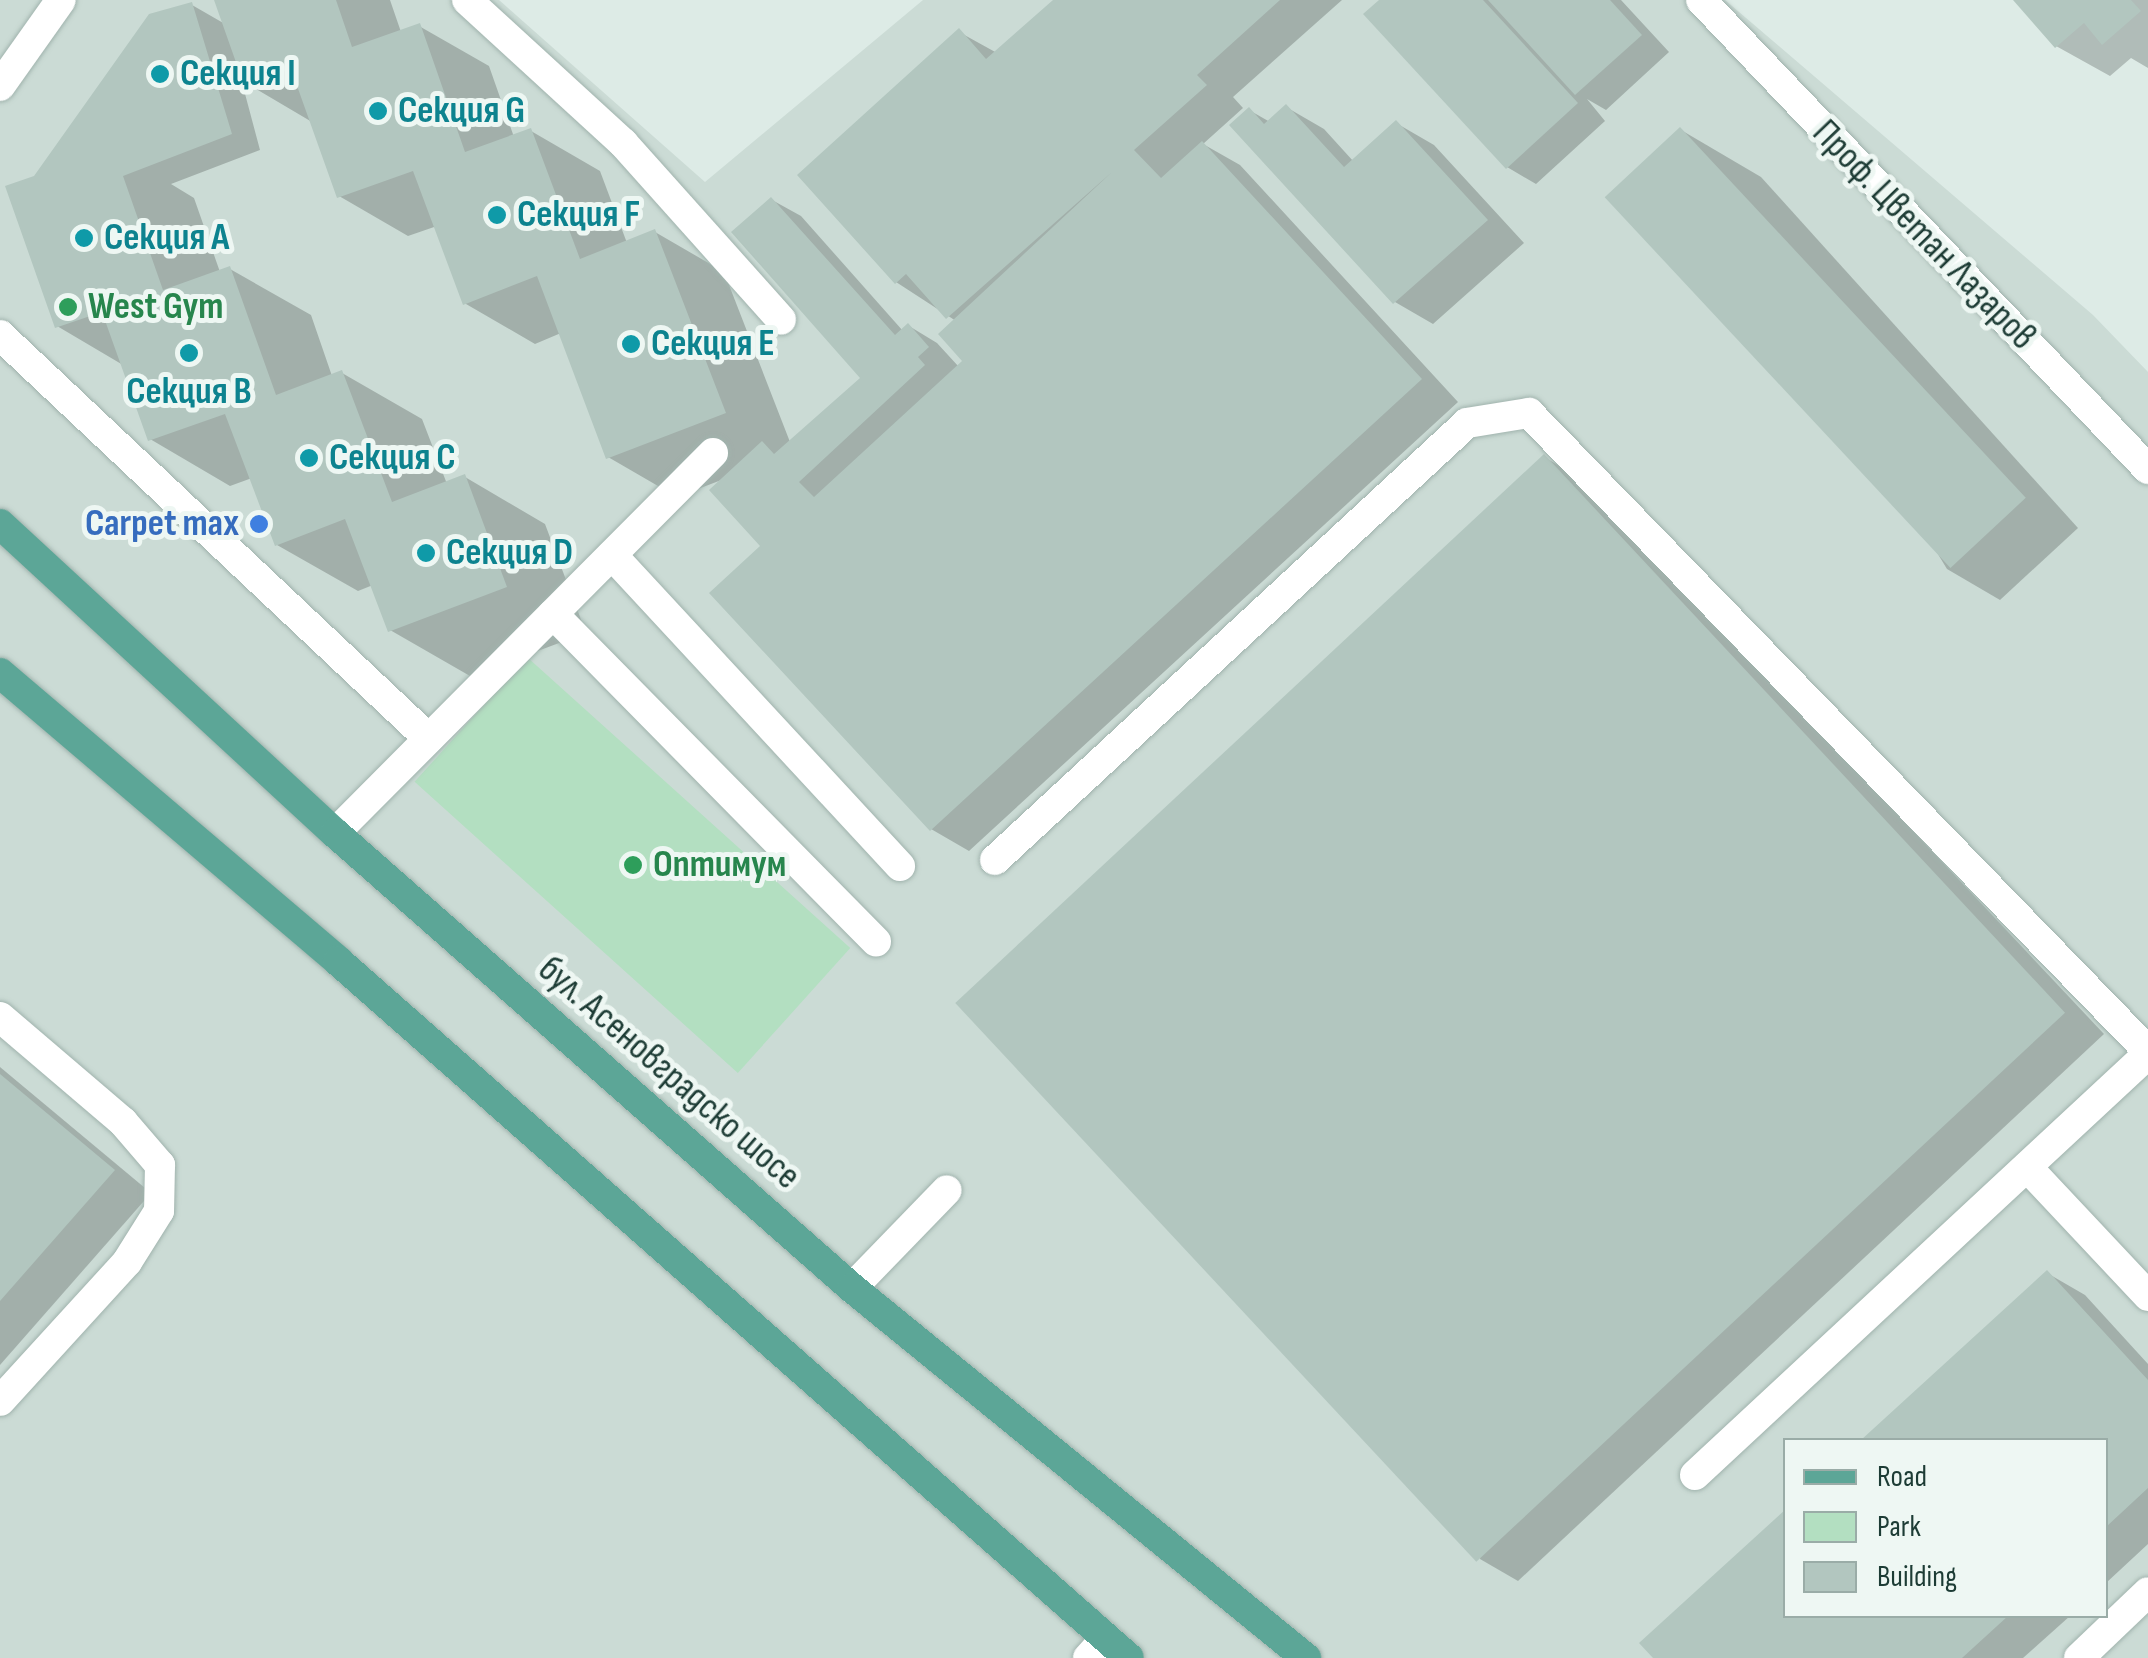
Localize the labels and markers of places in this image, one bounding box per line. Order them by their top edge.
place label: Секция I [180,51,296,97]
marker: Секция I [149,63,171,85]
place label: Секция G [398,88,525,134]
marker: Секция G [367,100,389,122]
place label: Секция F [517,192,640,238]
marker: Секция F [486,204,508,226]
place label: Секция A [104,215,229,261]
marker: Секция A [73,227,95,249]
place label: West Gym [88,284,224,330]
marker: West Gym [57,296,79,318]
place label: Секция E [651,321,775,367]
marker: Секция E [620,333,642,355]
marker: Секция B [178,342,200,364]
place label: Секция B [126,369,252,415]
place label: Секция C [329,435,456,481]
marker: Секция C [298,447,320,469]
place label: Carpet max [85,501,239,547]
marker: Carpet max [248,513,270,535]
place label: Секция D [446,530,573,576]
marker: Секция D [415,542,437,564]
place label: Оптимум [653,842,786,888]
marker: Оптимум [622,854,644,876]

